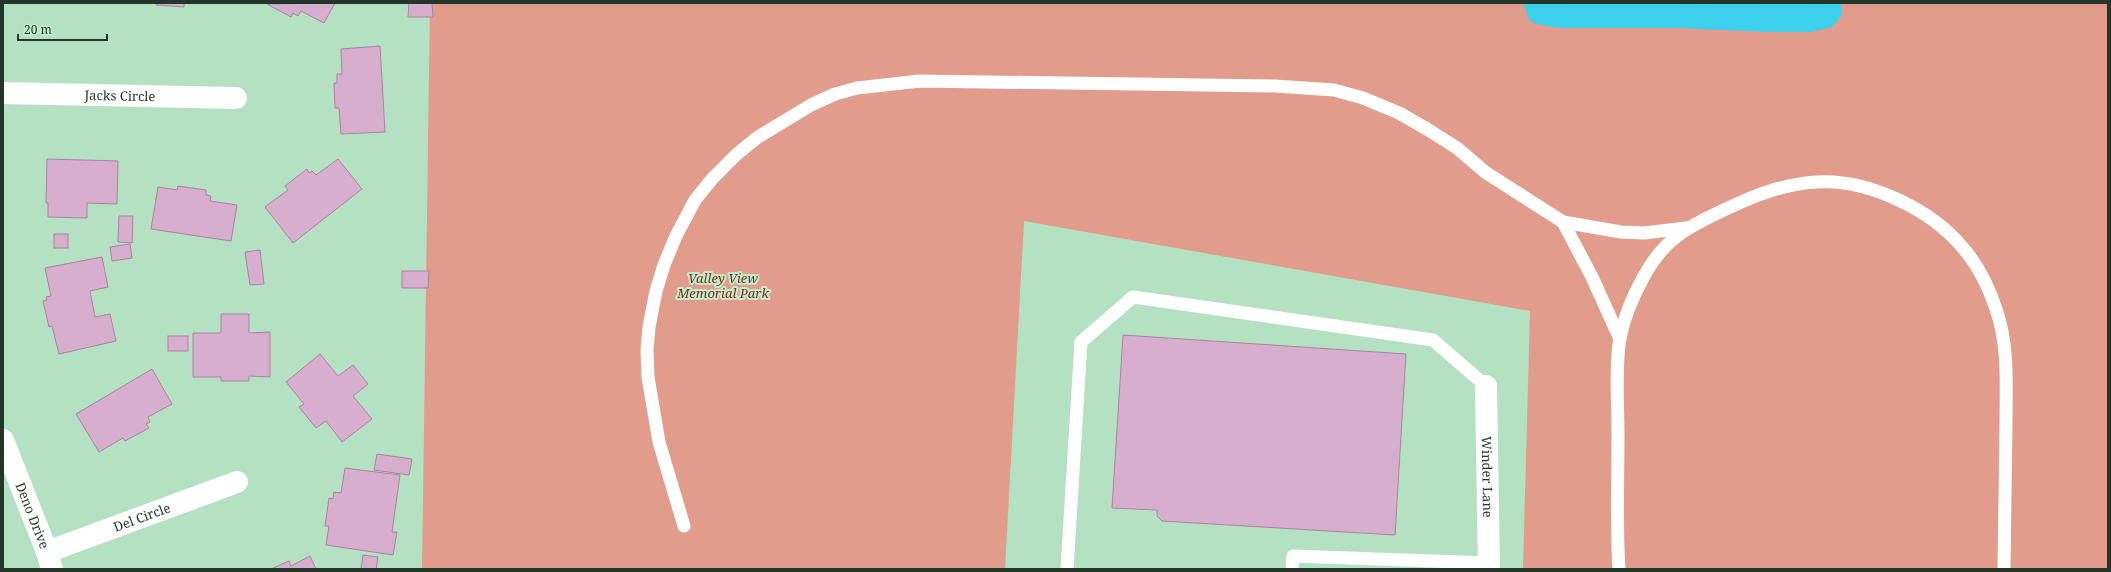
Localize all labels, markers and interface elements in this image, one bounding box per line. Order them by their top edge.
scale bar [18,16,107,42]
text: 20 m [24,21,52,38]
street label: Jacks Circle [83,86,156,105]
park label: Valley View Memorial Park [676,269,769,302]
street label: Winder Lane [1478,436,1497,518]
street label: Deno Drive [11,480,54,551]
street label: Del Circle [111,498,173,536]

